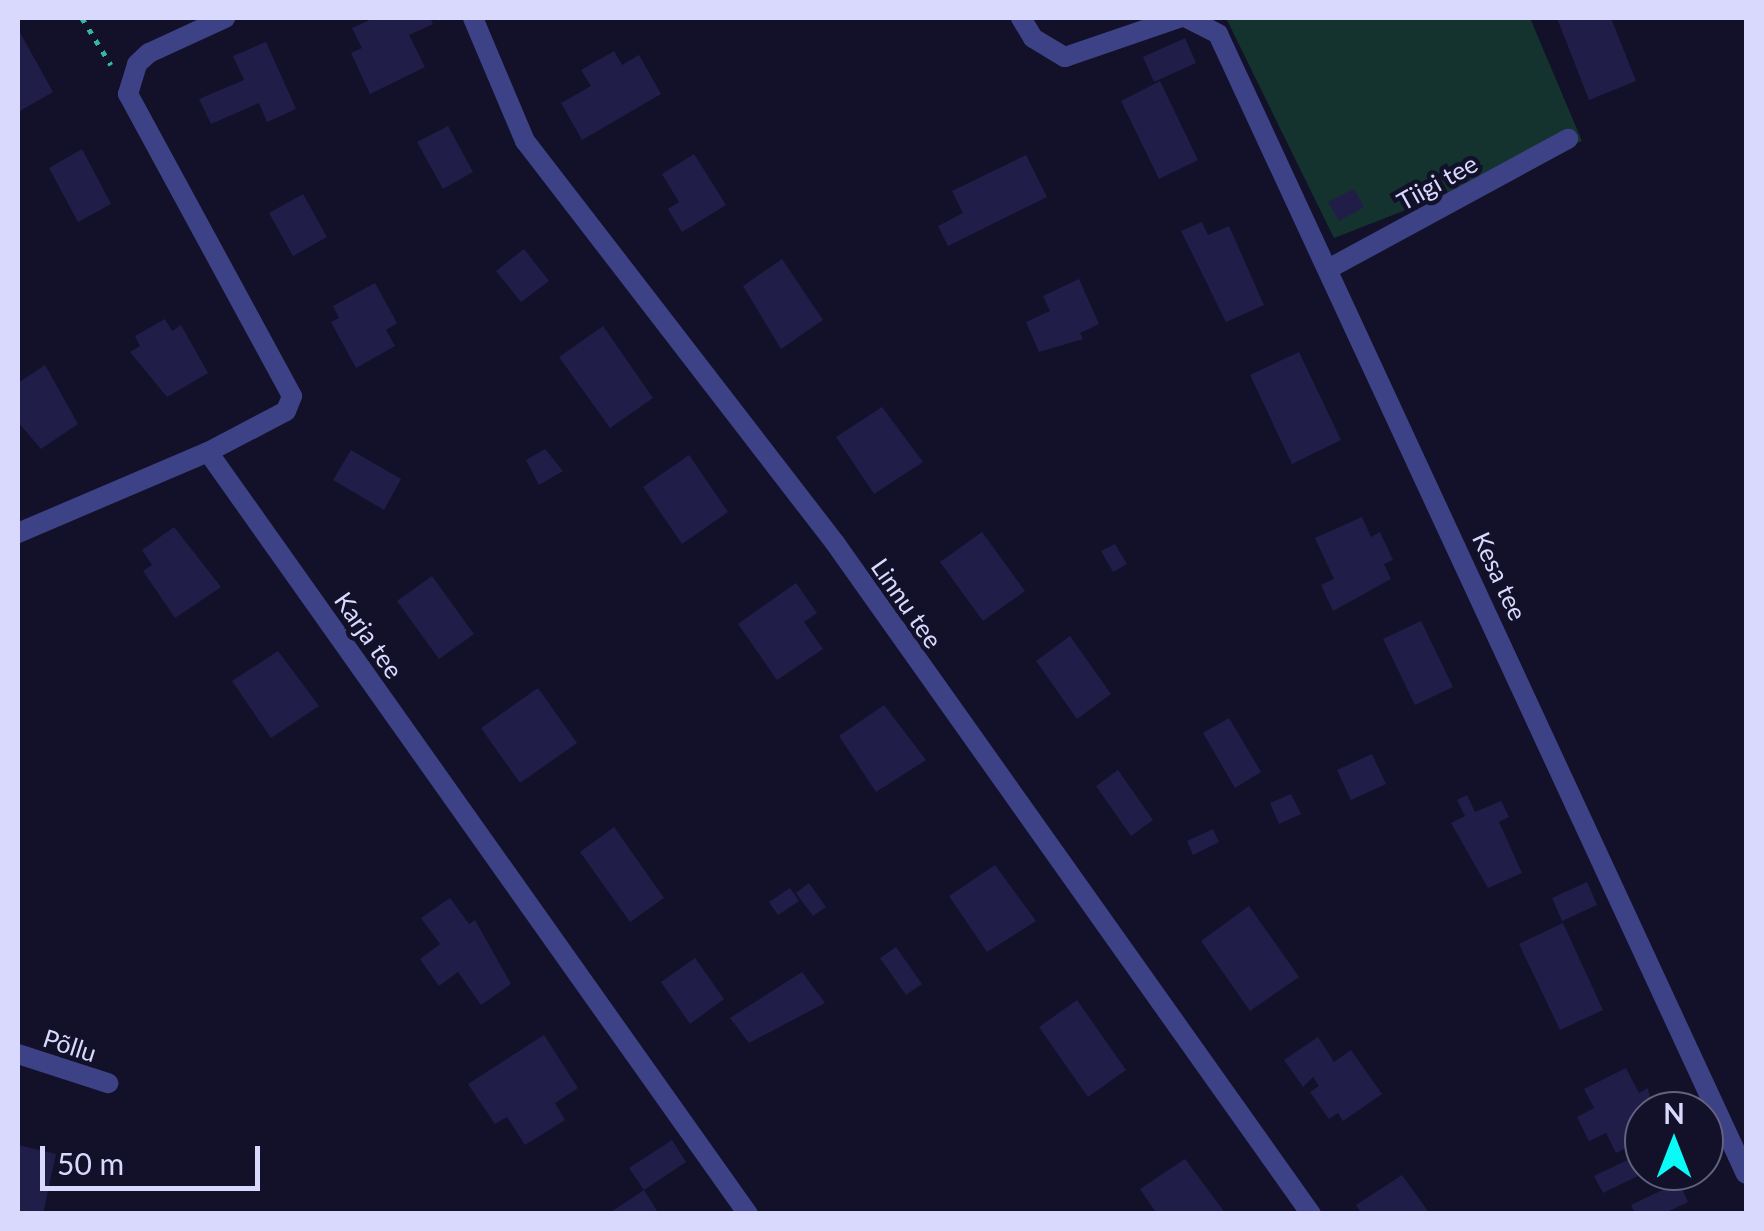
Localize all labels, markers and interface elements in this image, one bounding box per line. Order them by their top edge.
street label: Tiigi tee [1392,148,1482,216]
street label: Kesa tee [1467,527,1533,625]
street label: Linnu tee [865,552,949,654]
street label: Karja tee [329,586,409,684]
street label: Põllu [40,1022,100,1068]
north arrow [1624,1091,1724,1191]
text: N [1663,1096,1685,1130]
scale bar [45,1126,265,1188]
text: 50 m [57,1145,124,1181]

